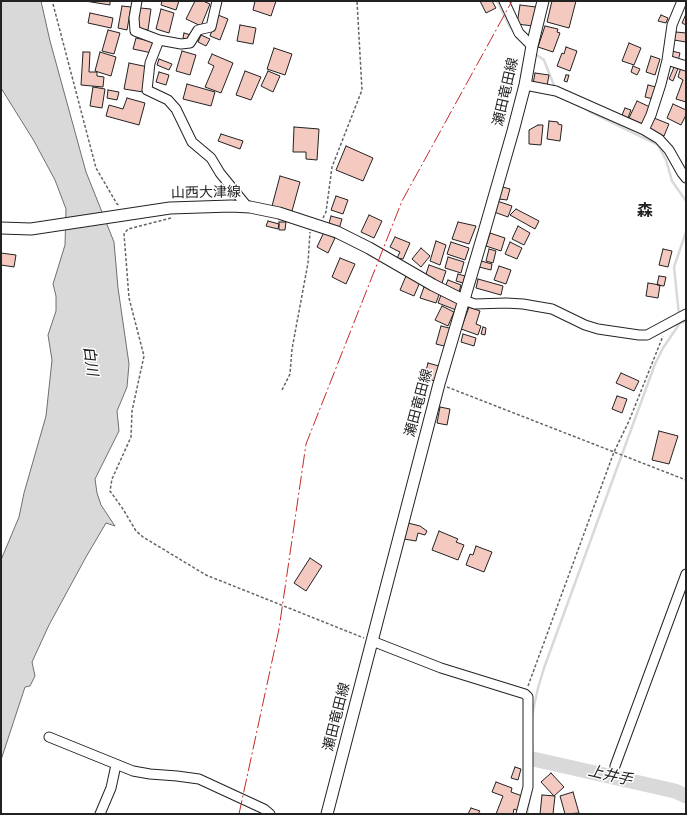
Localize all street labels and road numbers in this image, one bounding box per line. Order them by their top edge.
street label: 瀬田竜田線 [490,56,522,128]
street label: 山西大津線 [171,184,241,202]
street label: 瀬田竜田線 [402,367,436,439]
street label: 瀬田竜田線 [320,681,354,753]

